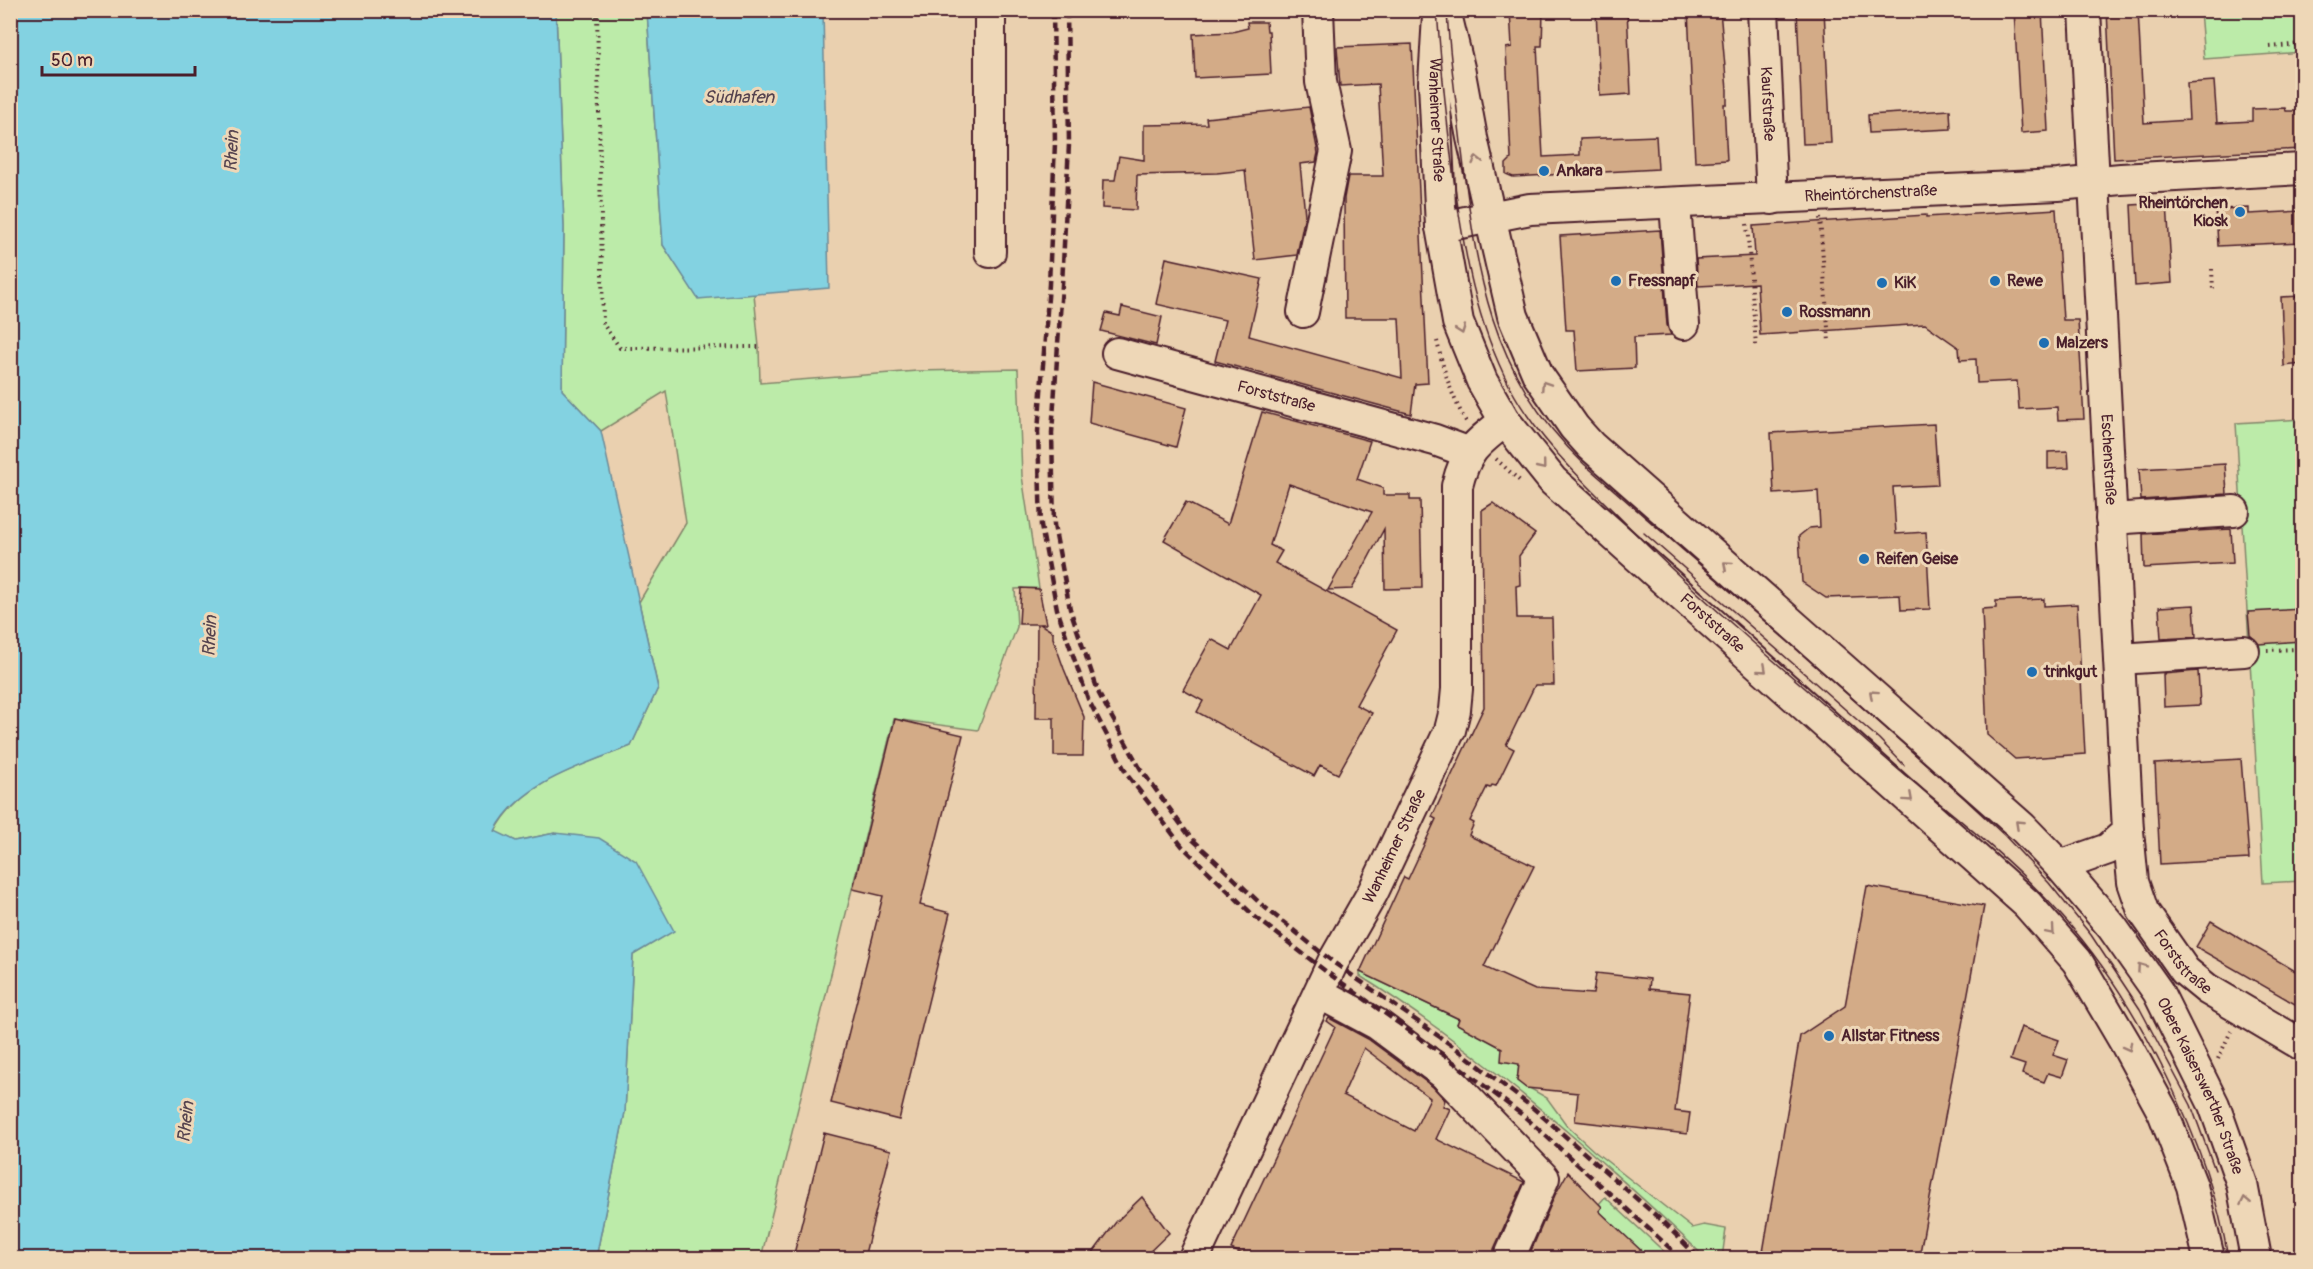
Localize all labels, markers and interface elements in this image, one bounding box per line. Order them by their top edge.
scale bar [42,39,195,77]
text: 50 m [51,49,93,72]
street label: Wanheimer Straße [1424,57,1449,183]
street label: Kaufstraße [1756,66,1779,142]
water label: Südhafen [704,86,775,109]
water label: Rhein [219,129,245,172]
one-way arrow [1471,156,1484,166]
place label: Ankara [1556,161,1603,181]
marker: Ankara [1537,164,1551,178]
street label: Rheintörchenstraße [1804,181,1938,207]
place label: Rheintörchen Kiosk [2139,193,2228,231]
marker: Rheintörchen Kiosk [2233,205,2247,219]
place label: Fressnapf [1628,271,1696,291]
place label: Rewe [2007,271,2044,291]
place label: KiK [1894,273,1916,293]
marker: Fressnapf [1609,274,1623,288]
marker: Rewe [1988,274,2002,288]
marker: KiK [1875,276,1889,290]
place label: Rossmann [1799,302,1870,322]
marker: Rossmann [1780,305,1794,319]
one-way arrow [1454,324,1467,334]
place label: Malzers [2056,333,2109,353]
marker: Malzers [2037,336,2051,350]
street label: Forststraße [1235,376,1318,417]
one-way arrow [1541,380,1552,391]
street label: Eschenstraße [2096,413,2121,505]
one-way arrow [1534,460,1545,471]
place label: Reifen Geise [1876,549,1959,569]
marker: Reifen Geise [1857,552,1871,566]
one-way arrow [1723,561,1734,572]
street label: Forststraße [1676,589,1749,657]
water label: Rhein [197,614,223,657]
one-way arrow [1756,662,1767,673]
place label: trinkgut [2043,662,2098,682]
marker: trinkgut [2025,665,2039,679]
one-way arrow [1869,690,1880,701]
street label: Wanheimer Straße [1358,786,1430,907]
one-way arrow [1902,791,1912,802]
one-way arrow [2015,820,2025,831]
one-way arrow [2044,924,2055,935]
street label: Forststraße [2149,926,2216,999]
one-way arrow [2137,962,2148,973]
street label: Obere Kaiserswerther Straße [2152,994,2248,1177]
place label: Allstar Fitness [1841,1026,1940,1046]
marker: Allstar Fitness [1822,1029,1836,1043]
one-way arrow [2121,1041,2132,1052]
water label: Rhein [172,1100,200,1144]
one-way arrow [2240,1196,2252,1206]

